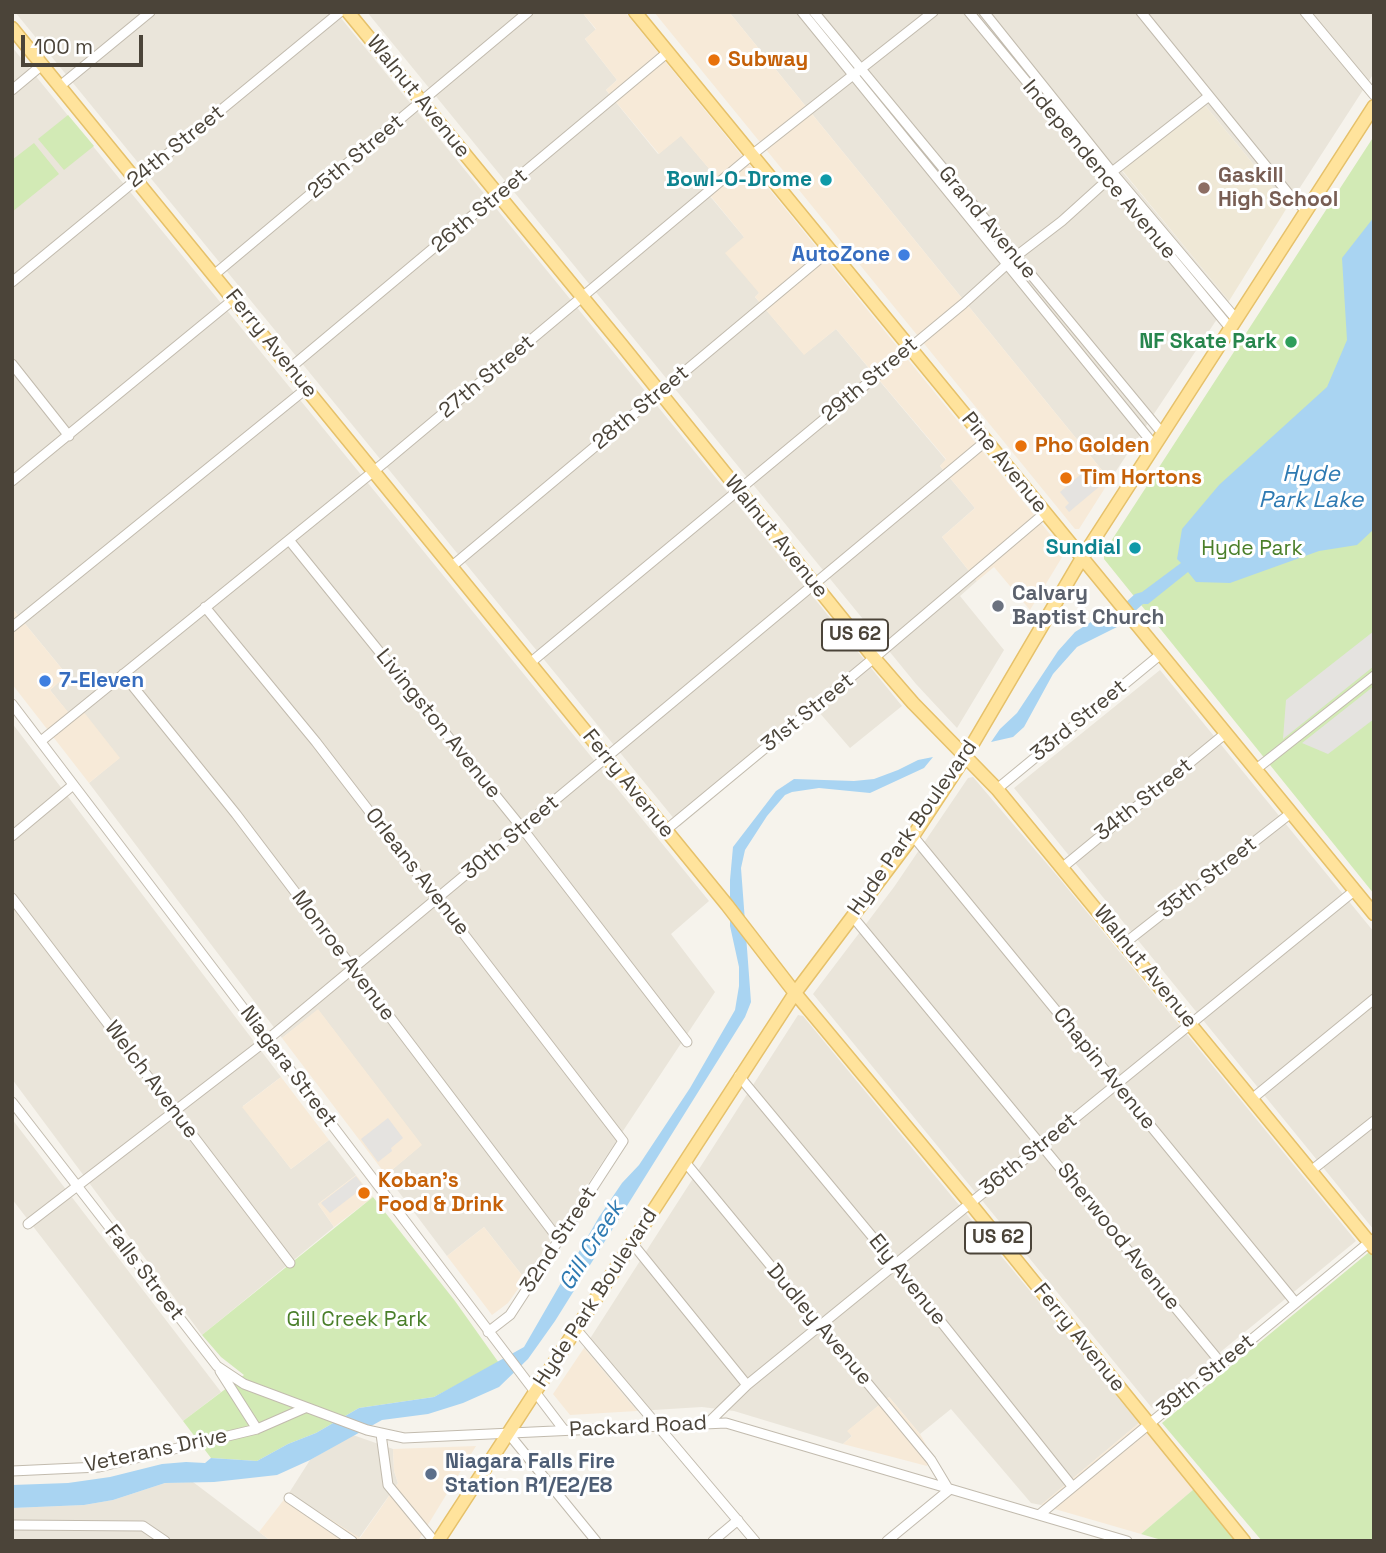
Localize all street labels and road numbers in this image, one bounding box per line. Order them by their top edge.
street label: Walnut Avenue [361,31,475,163]
street label: Independence Avenue [1017,75,1181,265]
street label: 24th Street [122,100,230,194]
street label: 25th Street [303,110,409,204]
street label: Grand Avenue [933,161,1041,285]
street label: 26th Street [427,164,533,258]
street label: Ferry Avenue [220,285,322,403]
street label: 27th Street [434,330,540,424]
street label: 29th Street [817,333,923,427]
street label: 28th Street [588,360,694,456]
street label: Pine Avenue [956,407,1052,519]
street label: Walnut Avenue [719,471,833,603]
road number: US 62 [822,620,888,650]
street label: Livingston Avenue [370,644,506,804]
street label: 31st Street [757,668,859,758]
street label: 33rd Street [1026,675,1132,767]
street label: Ferry Avenue [577,725,679,843]
street label: Hyde Park Boulevard [843,736,983,920]
street label: 34th Street [1090,753,1198,847]
street label: 30th Street [458,790,564,886]
street label: Orleans Avenue [359,803,475,941]
street label: 35th Street [1154,832,1262,924]
street label: Monroe Avenue [286,886,400,1026]
street label: Walnut Avenue [1088,901,1202,1033]
street label: Niagara Street [234,1001,342,1133]
street label: Chapin Avenue [1047,1003,1161,1135]
street label: Welch Avenue [99,1016,203,1144]
street label: 36th Street [975,1108,1083,1202]
street label: Sherwood Avenue [1051,1158,1185,1316]
street label: 32nd Street [515,1182,603,1298]
street label: Hyde Park Boulevard [529,1204,663,1392]
street label: Falls Street [99,1220,189,1326]
road number: US 62 [965,1222,1031,1254]
street label: Ely Avenue [863,1230,951,1330]
street label: Dudley Avenue [761,1259,877,1391]
street label: Ferry Avenue [1028,1279,1130,1397]
street label: 39th Street [1152,1329,1260,1423]
street label: Packard Road [569,1411,707,1443]
street label: Veterans Drive [82,1424,230,1478]

